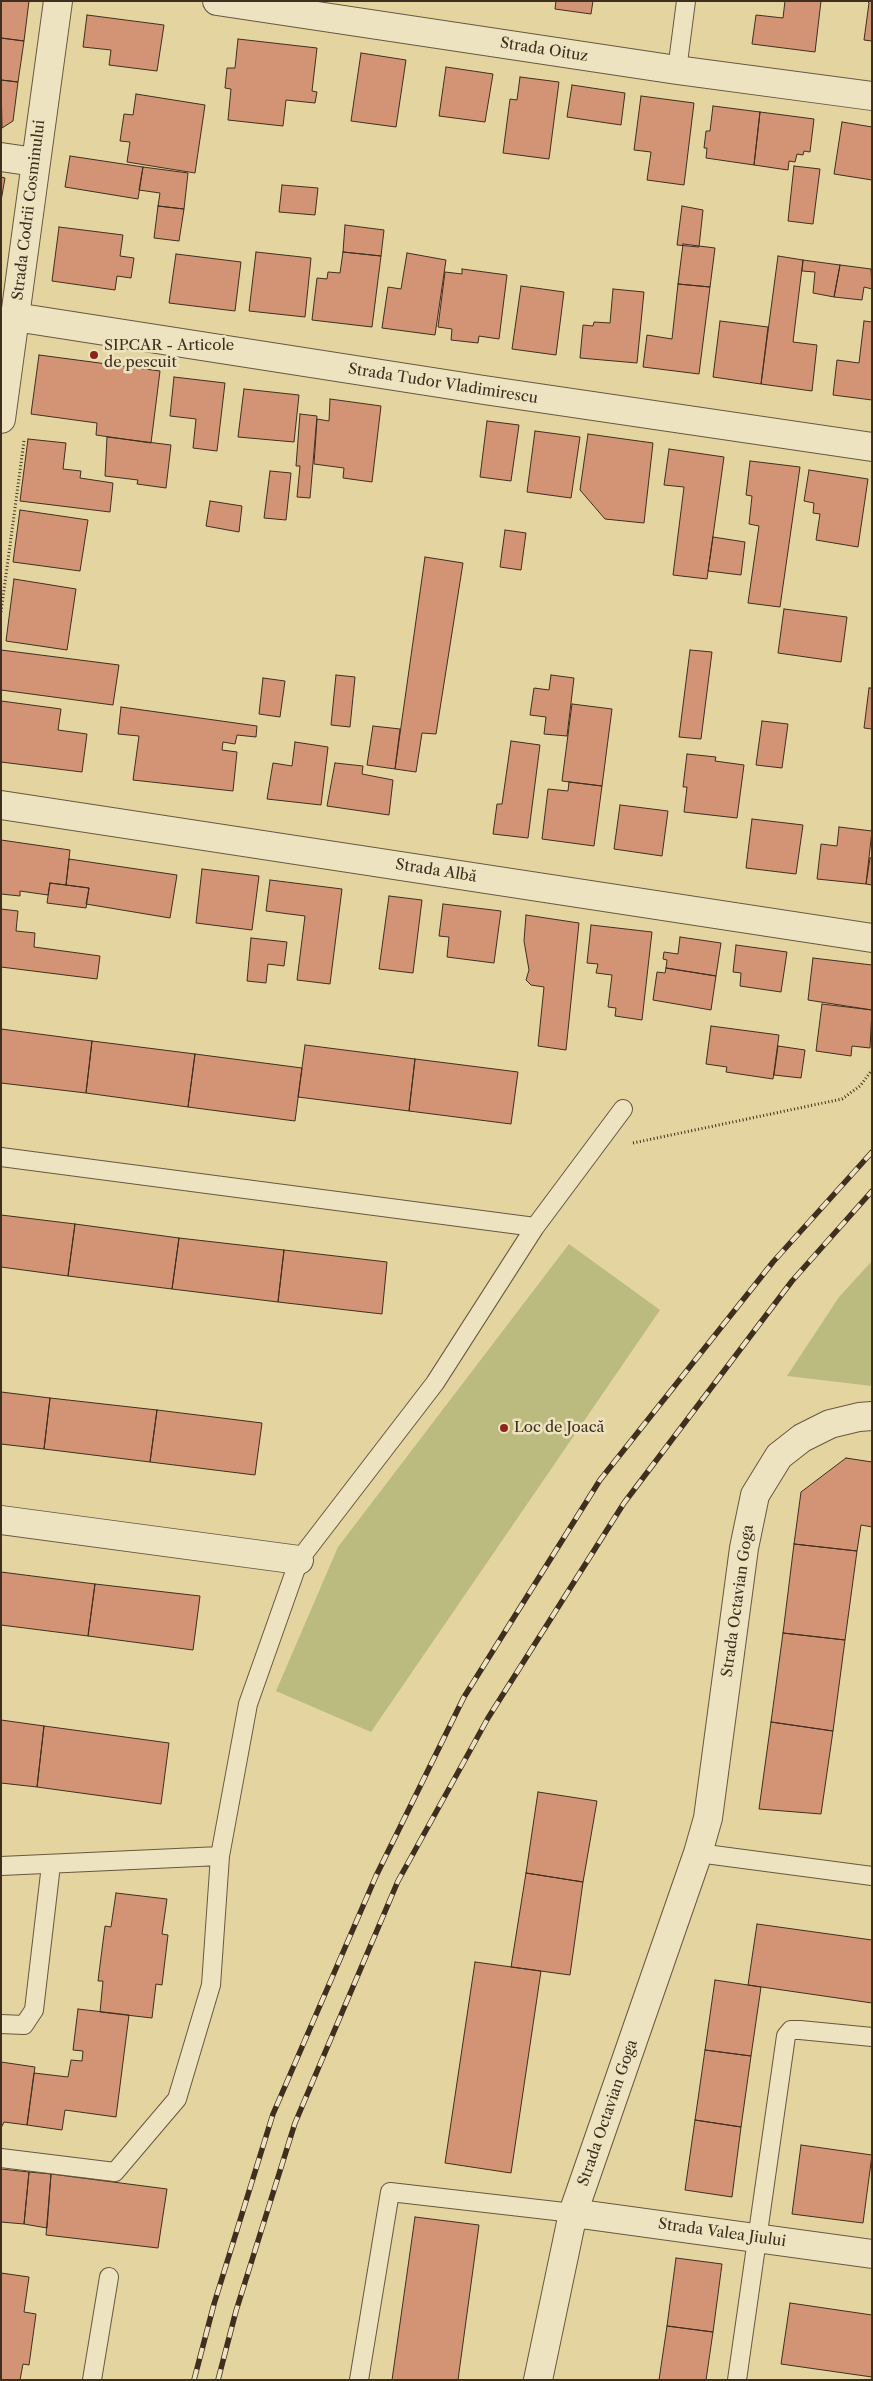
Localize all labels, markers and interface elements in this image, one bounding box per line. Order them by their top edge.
street label: Strada Oituz [499,34,589,66]
street label: Strada Codrii Cosminului [9,119,49,301]
place label: SIPCAR - Articole de pescuit [104,337,234,372]
marker: SIPCAR - Articole de pescuit [88,349,100,361]
street label: Strada Tudor Vladimirescu [347,360,539,408]
street label: Strada Albă [394,856,478,886]
place label: Loc de Joacă [514,1419,604,1437]
marker: Loc de Joacă [498,1422,510,1434]
street label: Strada Octavian Goga [718,1524,758,1678]
street label: Strada Octavian Goga [574,2037,642,2189]
street label: Strada Valea Jiului [657,2215,787,2251]

